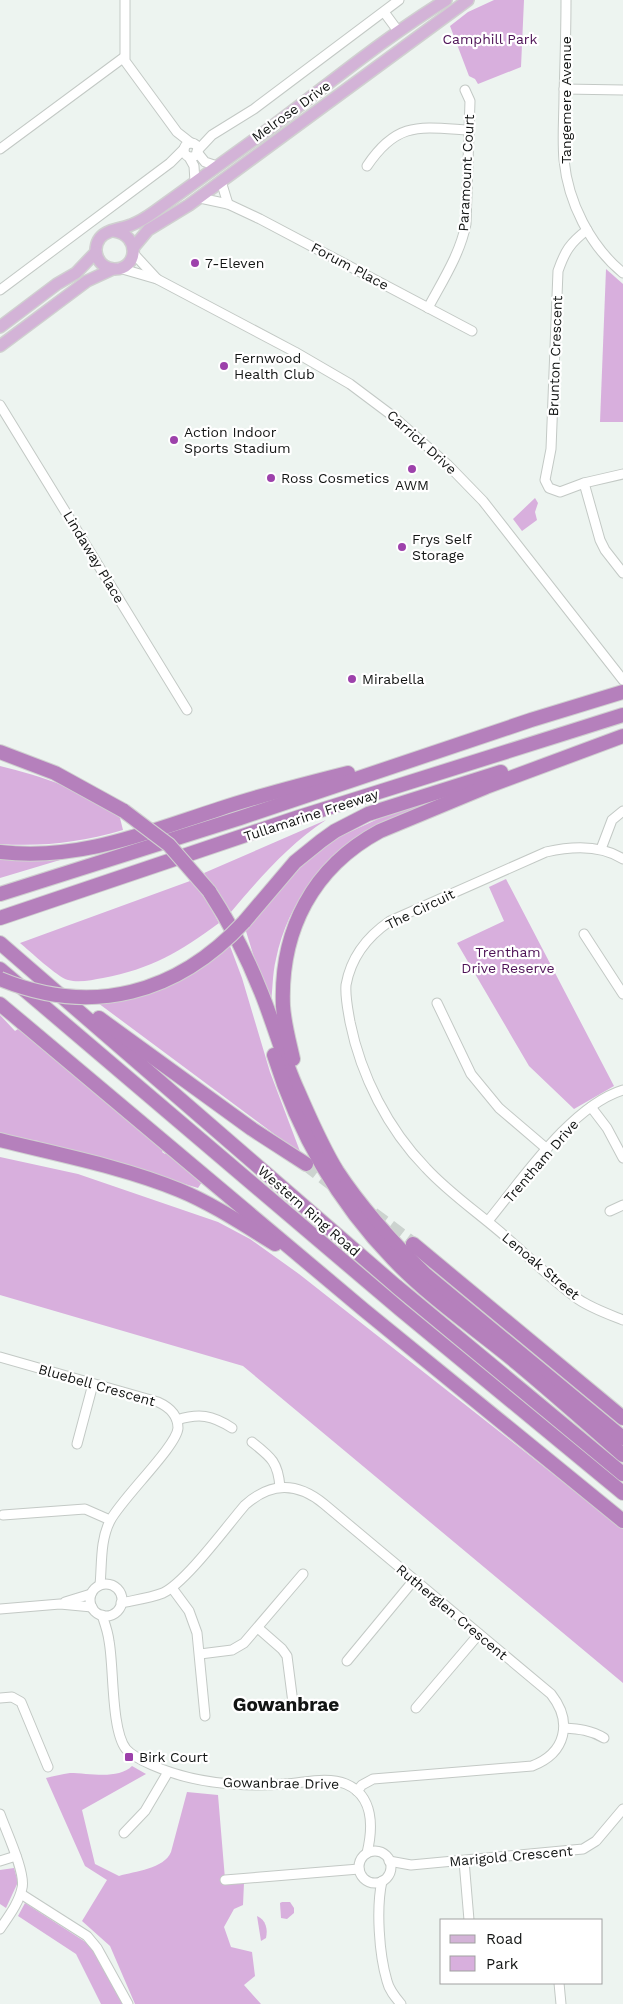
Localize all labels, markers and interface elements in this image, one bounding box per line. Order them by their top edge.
park label: Camphill Park [442,31,538,47]
street label: Tangemere Avenue [558,36,574,164]
street label: Melrose Drive [249,77,333,145]
street label: Paramount Court [455,114,477,232]
street label: Forum Place [309,239,391,293]
place label: 7-Eleven [205,255,264,271]
marker: 7-Eleven [189,257,201,269]
street label: Brunton Crescent [545,295,565,417]
place label: Fernwood Health Club [234,350,315,382]
marker: Fernwood Health Club [218,360,230,372]
street label: Carrick Drive [384,407,460,477]
place label: Action Indoor Sports Stadium [184,424,291,456]
marker: Action Indoor Sports Stadium [168,434,180,446]
marker: AWM [406,463,418,475]
place label: Ross Cosmetics [281,470,389,486]
marker: Ross Cosmetics [265,472,277,484]
place label: AWM [395,477,429,493]
street label: Lindaway Place [60,508,128,606]
place label: Frys Self Storage [412,531,472,563]
marker: Frys Self Storage [396,541,408,553]
place label: Mirabella [362,671,425,687]
marker: Mirabella [346,673,358,685]
street label: Tullamarine Freeway [242,785,381,844]
street label: The Circuit [383,885,457,933]
park label: Trentham Drive Reserve [461,944,555,976]
street label: Trentham Drive [501,1116,581,1206]
street label: Western Ring Road [255,1162,363,1260]
street label: Lenoak Street [499,1229,583,1303]
street label: Bluebell Crescent [37,1361,157,1409]
street label: Rutherglen Crescent [393,1561,511,1663]
district label: Gowanbrae [233,1693,339,1716]
place label: Birk Court [139,1749,208,1765]
marker: Birk Court [123,1751,135,1763]
street label: Gowanbrae Drive [223,1774,339,1792]
street label: Marigold Crescent [449,1843,573,1869]
legend [440,1919,603,1984]
text: Road [486,1930,523,1948]
text: Park [486,1955,519,1973]

